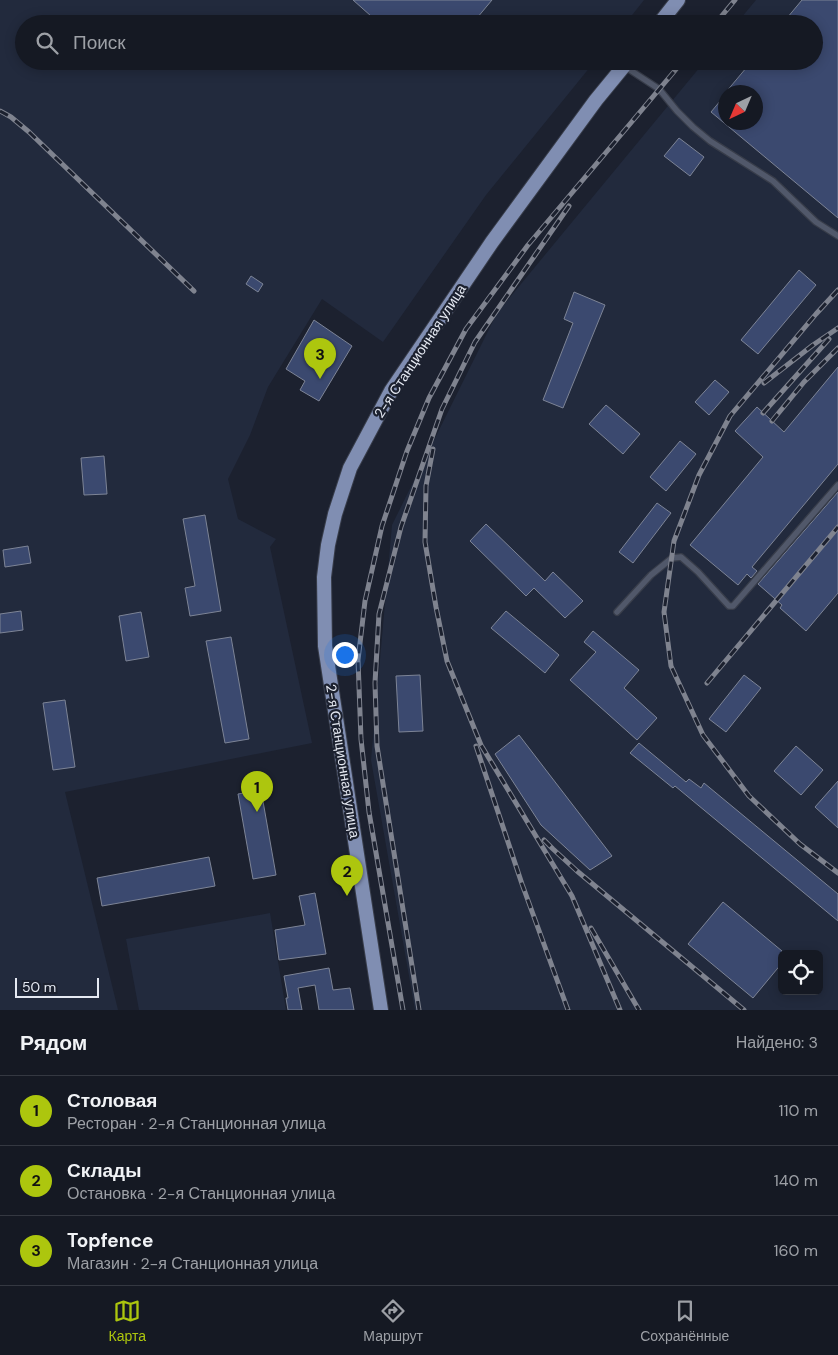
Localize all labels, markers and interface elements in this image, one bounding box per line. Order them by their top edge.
search box [15,15,823,70]
icon: search [33,29,61,57]
text: Поиск [73,30,126,55]
north arrow [718,85,763,130]
street label: 2-я Станционная улица [370,281,470,421]
pin: 3 [304,338,336,379]
your location [332,642,358,668]
street label: 2-я Станционная улица [322,683,364,839]
pin: 1 [241,771,273,812]
pin: 2 [331,855,363,896]
map controls [778,950,823,995]
button: locate [778,950,823,995]
scale bar [15,975,99,998]
text: 50 m [22,978,56,996]
text: Рядом [20,1029,87,1057]
text: Найдено: 3 [736,1032,818,1053]
text: Столовая [67,1088,157,1113]
text: 1 [33,1100,39,1121]
text: 110 m [779,1100,818,1121]
text: Ресторан · 2-я Станционная улица [67,1113,326,1134]
text: Склады [67,1158,141,1183]
text: 2 [31,1170,41,1191]
text: 140 m [774,1170,818,1191]
text: Остановка · 2-я Станционная улица [67,1183,335,1204]
text: Topfence [67,1228,153,1253]
text: 3 [31,1240,41,1261]
text: 160 m [774,1240,818,1261]
text: Магазин · 2-я Станционная улица [67,1253,318,1274]
tab: Карта [109,1297,146,1345]
tab: Маршрут [363,1297,423,1345]
tab: Сохранённые [640,1297,729,1345]

